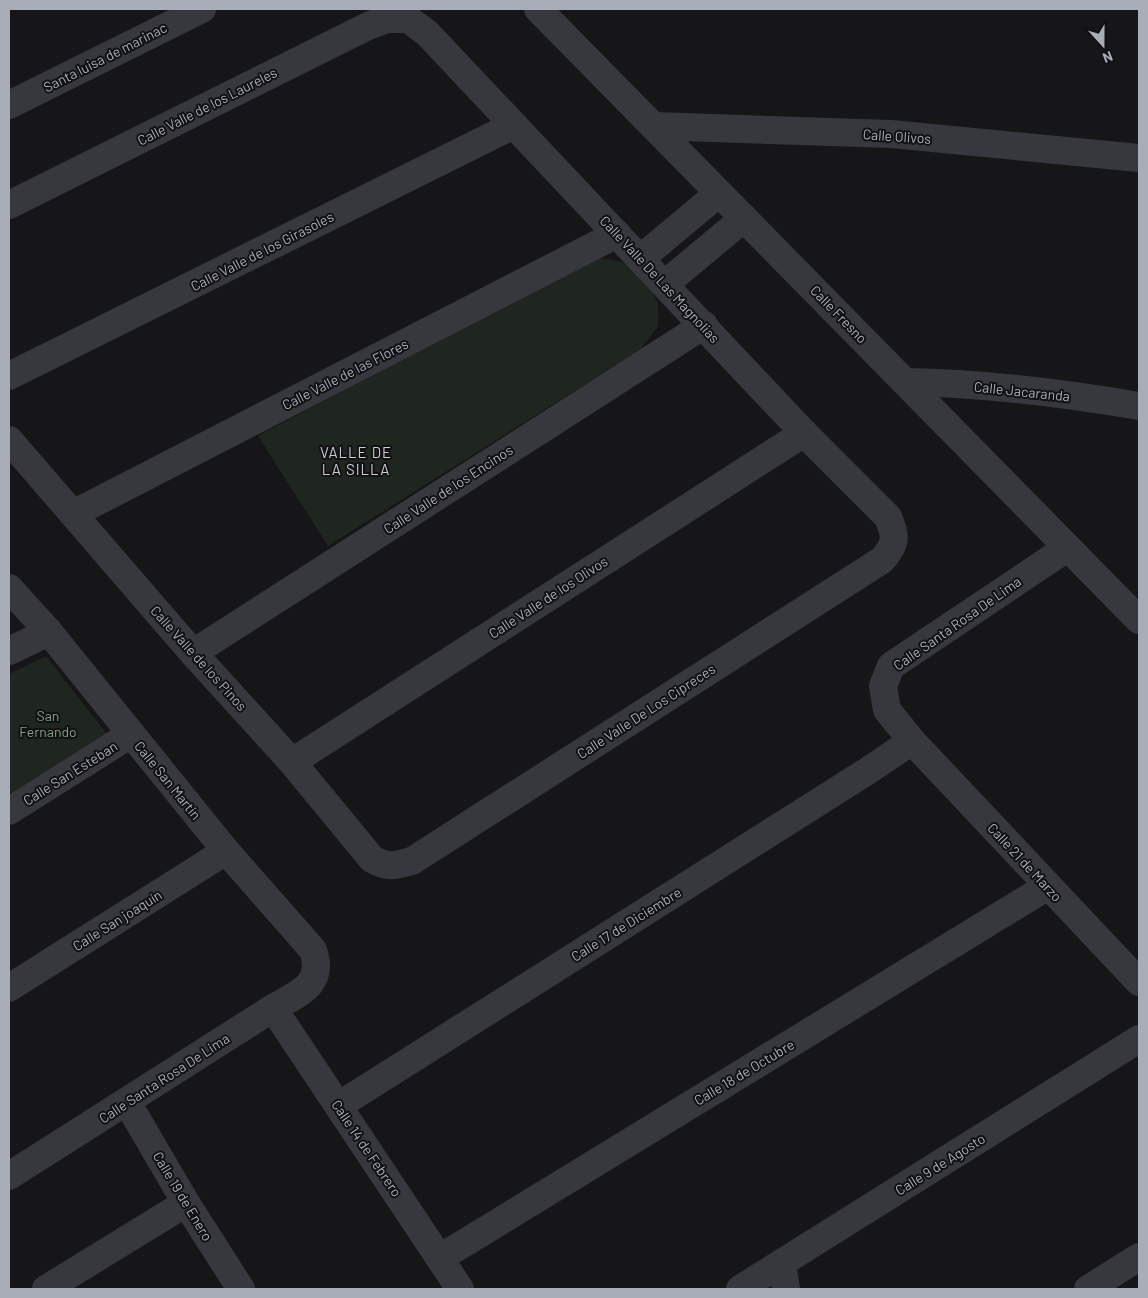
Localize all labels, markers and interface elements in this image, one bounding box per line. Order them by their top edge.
street label: Santa luisa de marinac [40,19,170,95]
north arrow [1078,20,1128,70]
text: N [1100,48,1115,67]
street label: Calle Valle de los Laureles [134,63,280,149]
street label: Calle Olivos [862,125,932,147]
street label: Calle Valle de los Girasoles [188,207,336,294]
street label: Calle Valle De Las Magnolias [597,212,724,346]
street label: Calle Fresno [807,281,871,347]
street label: Calle Valle de las Flores [279,335,411,413]
street label: Calle Jacaranda [973,378,1071,404]
street label: Calle Valle de los Encinos [380,441,516,537]
district label: VALLE DE LA SILLA [320,443,392,478]
street label: Calle Valle de los Olivos [485,552,611,642]
street label: Calle Santa Rosa De Lima [890,572,1024,674]
street label: Calle Valle de los Pinos [147,602,251,714]
street label: Calle Valle De Los Cipreces [574,660,718,762]
park label: San Fernando [19,707,77,740]
street label: Calle San Esteban [20,737,120,809]
street label: Calle San Martín [131,737,205,823]
street label: Calle 21 de Marzo [984,819,1066,905]
street label: Calle 17 de Diciembre [568,883,684,965]
street label: Calle San joaquín [69,886,165,954]
street label: Calle Santa Rosa De Lima [96,1029,232,1127]
street label: Calle 18 de Octubre [691,1035,797,1109]
street label: Calle 14 de Febrero [328,1096,406,1200]
street label: Calle 9 de Agosto [892,1130,988,1198]
street label: Calle 19 de Enero [150,1148,216,1244]

